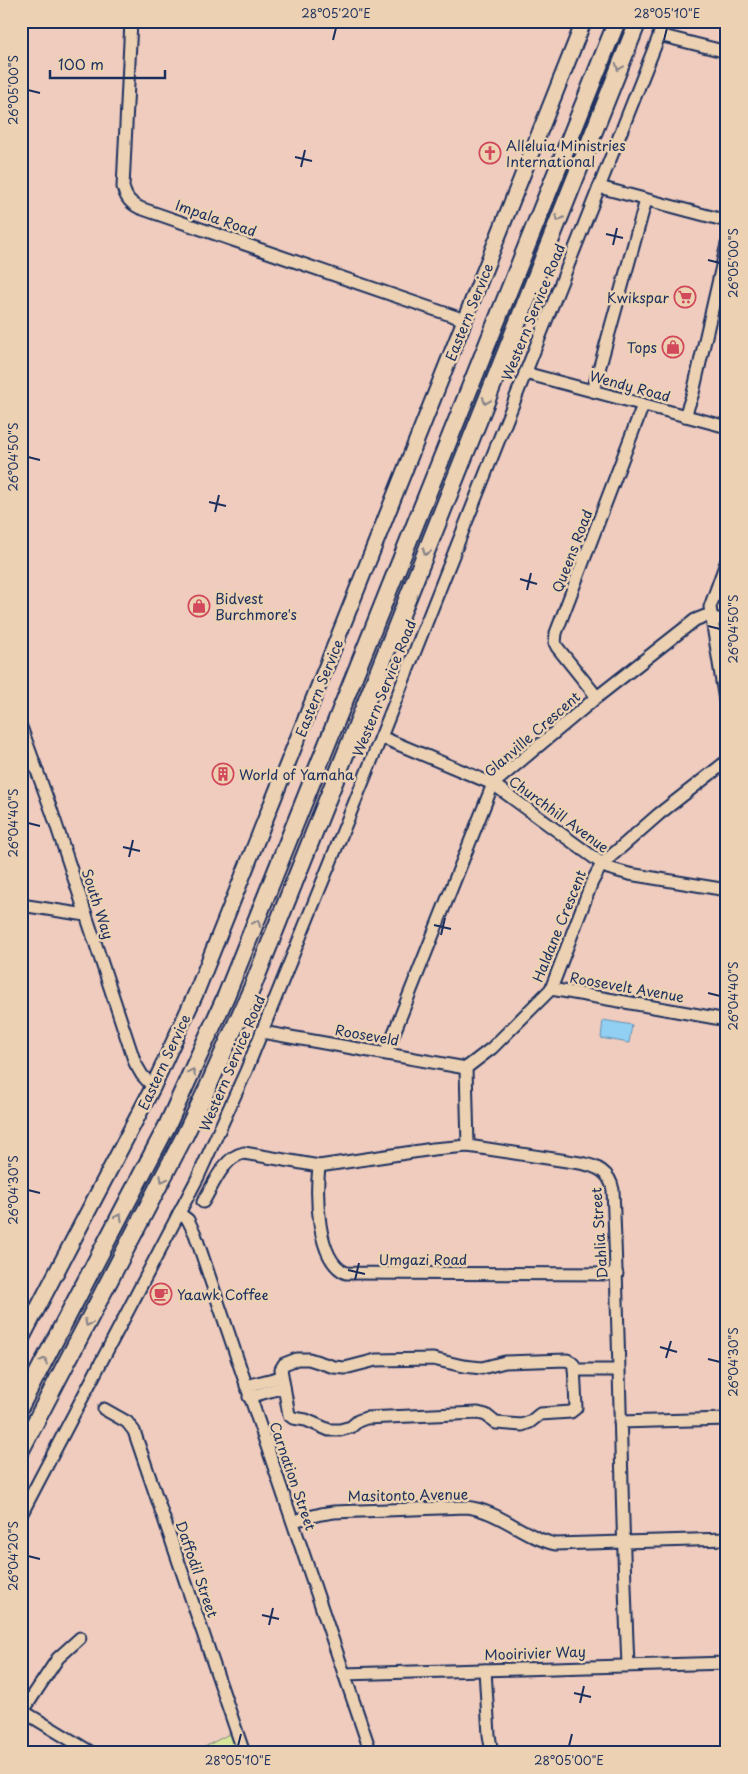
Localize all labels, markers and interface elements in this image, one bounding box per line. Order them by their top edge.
text: 28°05'20"E [301,4,371,22]
text: 28°05'10"E [634,4,700,22]
scale bar [50,48,165,80]
text: 100 m [58,52,104,75]
text: 26°05'00"S [4,55,22,125]
one-way arrow [615,62,625,70]
place label: Alleluia Ministries International [506,135,626,172]
church icon: Alleluia Ministries International [478,141,502,165]
street label: Impala Road [173,194,259,242]
one-way arrow [555,213,565,221]
text: 26°05'00"S [724,228,742,298]
street label: Western Service Road [496,240,570,384]
street label: Eastern Service [440,260,498,364]
supermarket icon: Kwikspar [673,285,697,309]
place label: Kwikspar [607,287,670,308]
shop icon: Tops [661,335,685,359]
place label: Tops [627,337,657,358]
street label: Wendy Road [587,365,673,407]
one-way arrow [482,396,493,405]
text: 26°04'50"S [4,423,22,491]
street label: Queens Road [547,506,597,596]
one-way arrow [422,547,432,556]
place label: Bidvest Burchmore's [215,588,297,625]
shop icon: Bidvest Burchmore's [187,594,211,618]
text: 26°04'50"S [724,595,742,663]
street label: Western Service Road [347,616,421,760]
street label: Eastern Service [290,636,348,740]
street label: Glanville Crescent [479,686,585,782]
building icon: World of Yamaha [211,762,235,786]
place label: World of Yamaha [239,764,354,785]
street label: Churchhill Avenue [505,770,614,858]
text: 26°04'40"S [4,788,22,858]
street label: South Way [77,866,119,942]
street label: Haldane Crescent [527,866,591,985]
one-way arrow [250,919,261,928]
text: 26°04'40"S [724,961,742,1031]
street label: Roosevelt Avenue [568,967,686,1007]
street label: Western Service Road [194,992,270,1134]
street label: Eastern Service [133,1010,196,1113]
street label: Rooseveld [333,1019,401,1051]
one-way arrow [186,1068,197,1077]
text: 26°04'30"S [4,1155,22,1225]
one-way arrow [159,1174,169,1183]
street label: Dahlia Street [585,1186,613,1279]
one-way arrow [113,1214,123,1223]
street label: Umgazi Road [379,1249,467,1270]
cafe icon: Yaawk Coffee [149,1282,173,1306]
place label: Yaawk Coffee [177,1284,269,1305]
one-way arrow [84,1318,94,1327]
text: 26°04'30"S [724,1327,742,1397]
one-way arrow [38,1358,48,1367]
street label: Carnation Street [265,1419,322,1534]
street label: Masitonto Avenue [348,1483,469,1507]
street label: Daffodil Street [171,1518,223,1620]
text: 26°04'20"S [4,1521,22,1591]
street label: Mooirivier Way [484,1641,586,1665]
text: 28°05'10"E [205,1751,271,1769]
text: 28°05'00"E [534,1751,604,1769]

